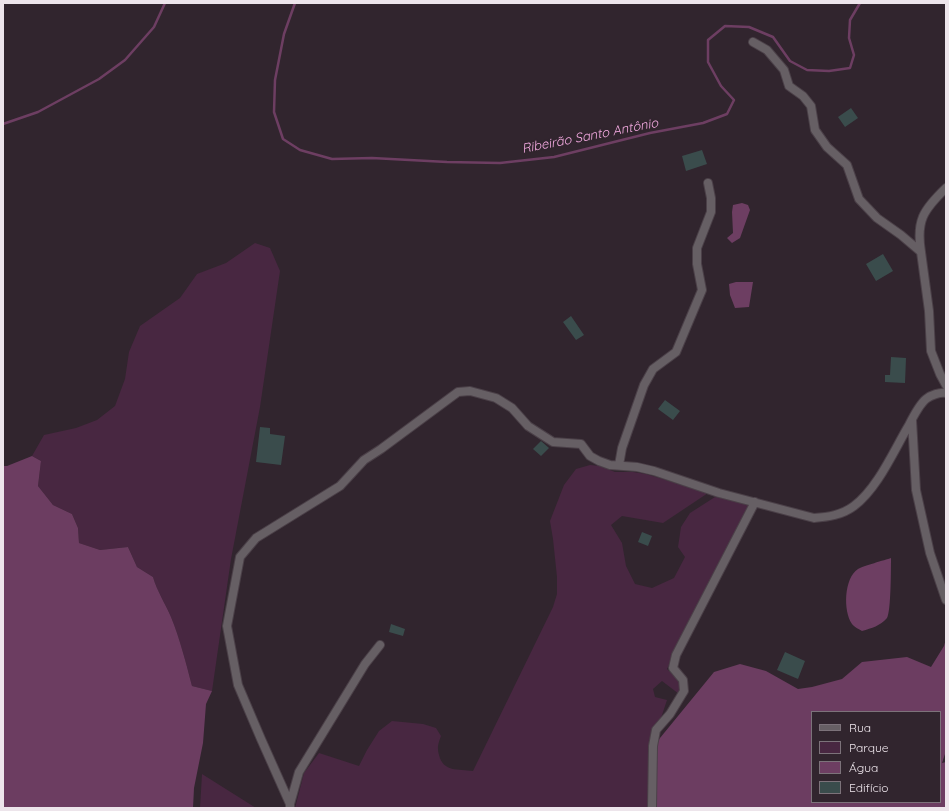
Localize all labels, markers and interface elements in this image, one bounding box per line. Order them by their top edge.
water label: Ribeirão Santo Antônio [521,115,659,157]
legend [811,711,941,803]
text: Rua [849,720,871,735]
text: Parque [849,740,889,755]
text: Água [849,760,878,775]
text: Edifício [849,780,889,795]

